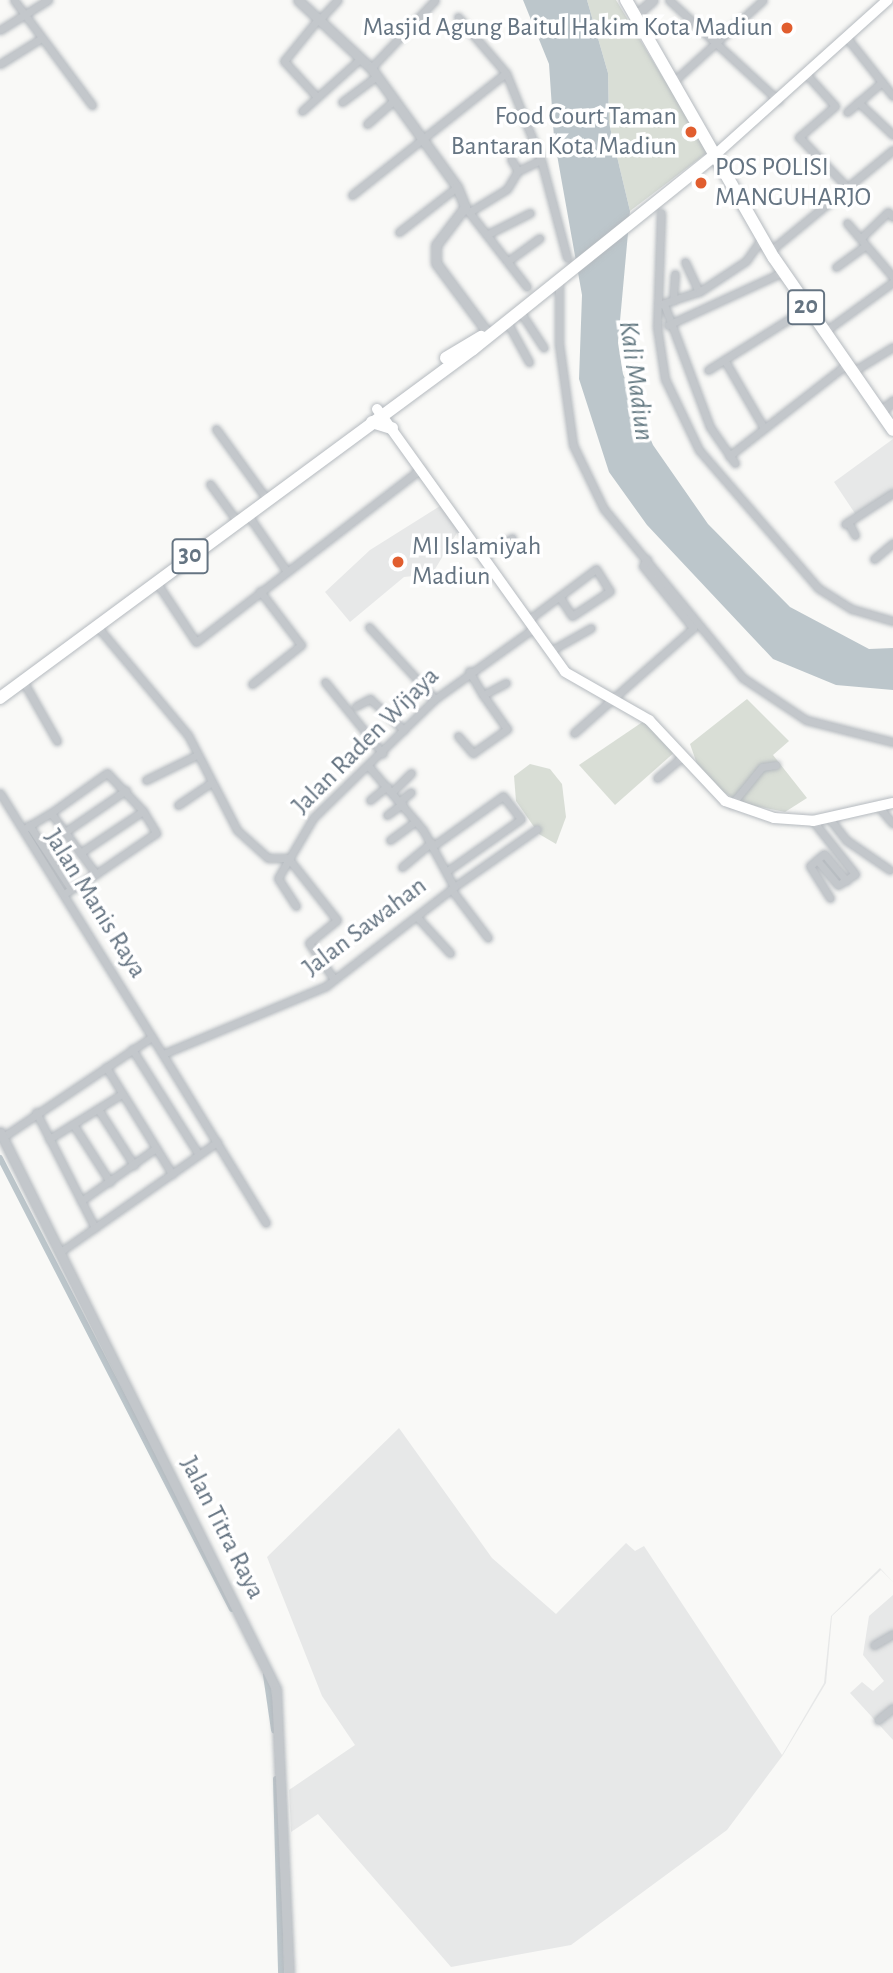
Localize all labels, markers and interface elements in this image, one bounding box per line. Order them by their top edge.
place label: Masjid Agung Baitul Hakim Kota Madiun [363,12,773,44]
marker: Masjid Agung Baitul Hakim Kota Madiun [779,20,795,36]
place label: Food Court Taman Bantaran Kota Madiun [451,101,677,162]
marker: Food Court Taman Bantaran Kota Madiun [683,124,699,140]
place label: POS POLISI MANGUHARJO [715,152,871,214]
marker: POS POLISI MANGUHARJO [693,175,709,191]
road number: 20 [787,286,825,328]
water label: Kali Madiun [611,319,661,443]
place label: MI Islamiyah Madiun [412,531,541,592]
road number: 30 [171,536,209,576]
marker: MI Islamiyah Madiun [390,554,406,570]
street label: Jalan Raden Wijaya [286,661,446,821]
street label: Jalan Manis Raya [37,824,153,984]
street label: Jalan Sawahan [297,870,433,984]
street label: Jalan Titra Raya [173,1452,271,1604]

